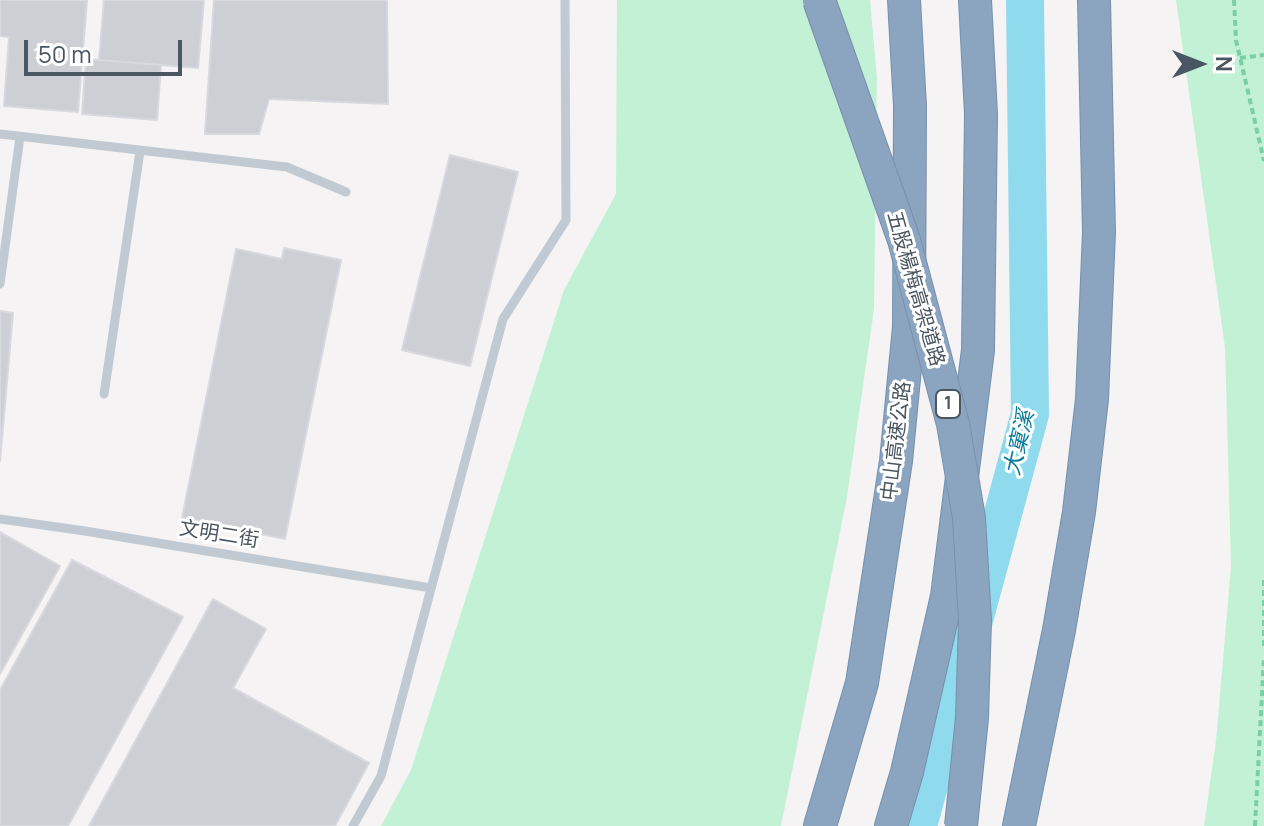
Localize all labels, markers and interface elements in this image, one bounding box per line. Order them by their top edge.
scale bar [28,24,186,74]
north arrow [1160,24,1240,104]
text: 50 m [38,37,92,70]
text: N [1209,56,1239,72]
street label: 五股楊梅高架道路 [881,209,949,369]
street label: 中山高速公路 [878,380,916,502]
road number: 1 [936,390,960,418]
water label: 大窠溪 [1000,408,1040,478]
street label: 文明二街 [178,517,260,553]

